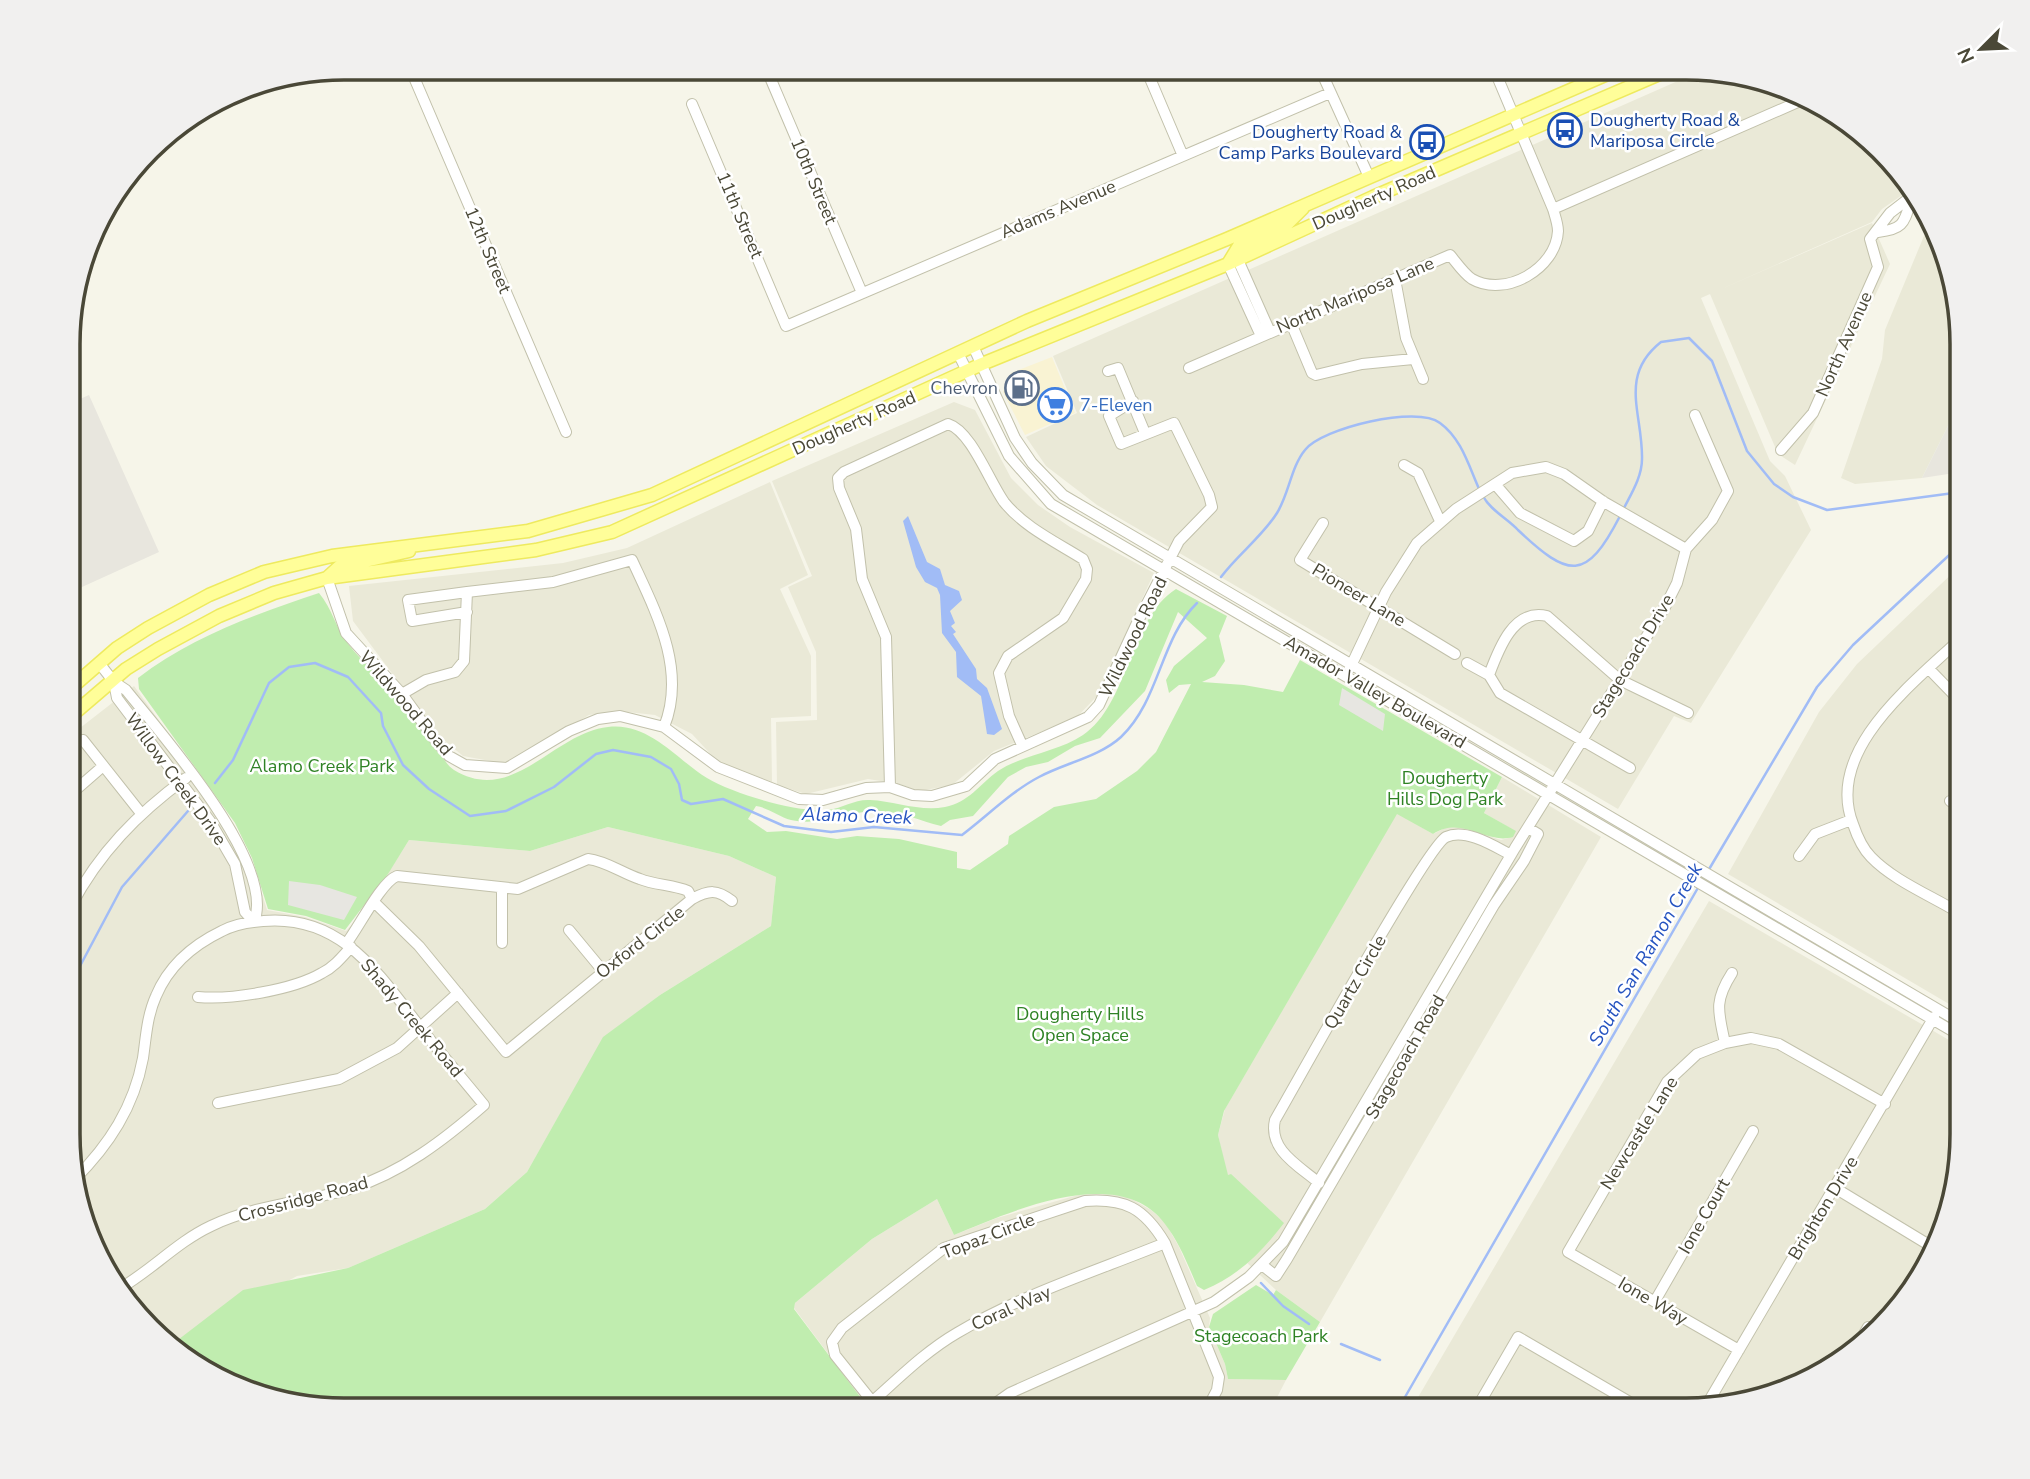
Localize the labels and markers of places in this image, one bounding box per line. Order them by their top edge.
place label: Dougherty Road & Mariposa Circle [1590,108,1741,153]
bus stop icon: Dougherty Road & Mariposa Circle [1546,111,1584,149]
place label: Dougherty Road & Camp Parks Boulevard [1219,120,1403,165]
bus stop icon: Dougherty Road & Camp Parks Boulevard [1408,123,1446,161]
fuel station icon: Chevron [1003,369,1041,407]
place label: Chevron [930,376,998,400]
supermarket icon: 7-Eleven [1036,386,1074,424]
place label: 7-Eleven [1080,393,1153,417]

